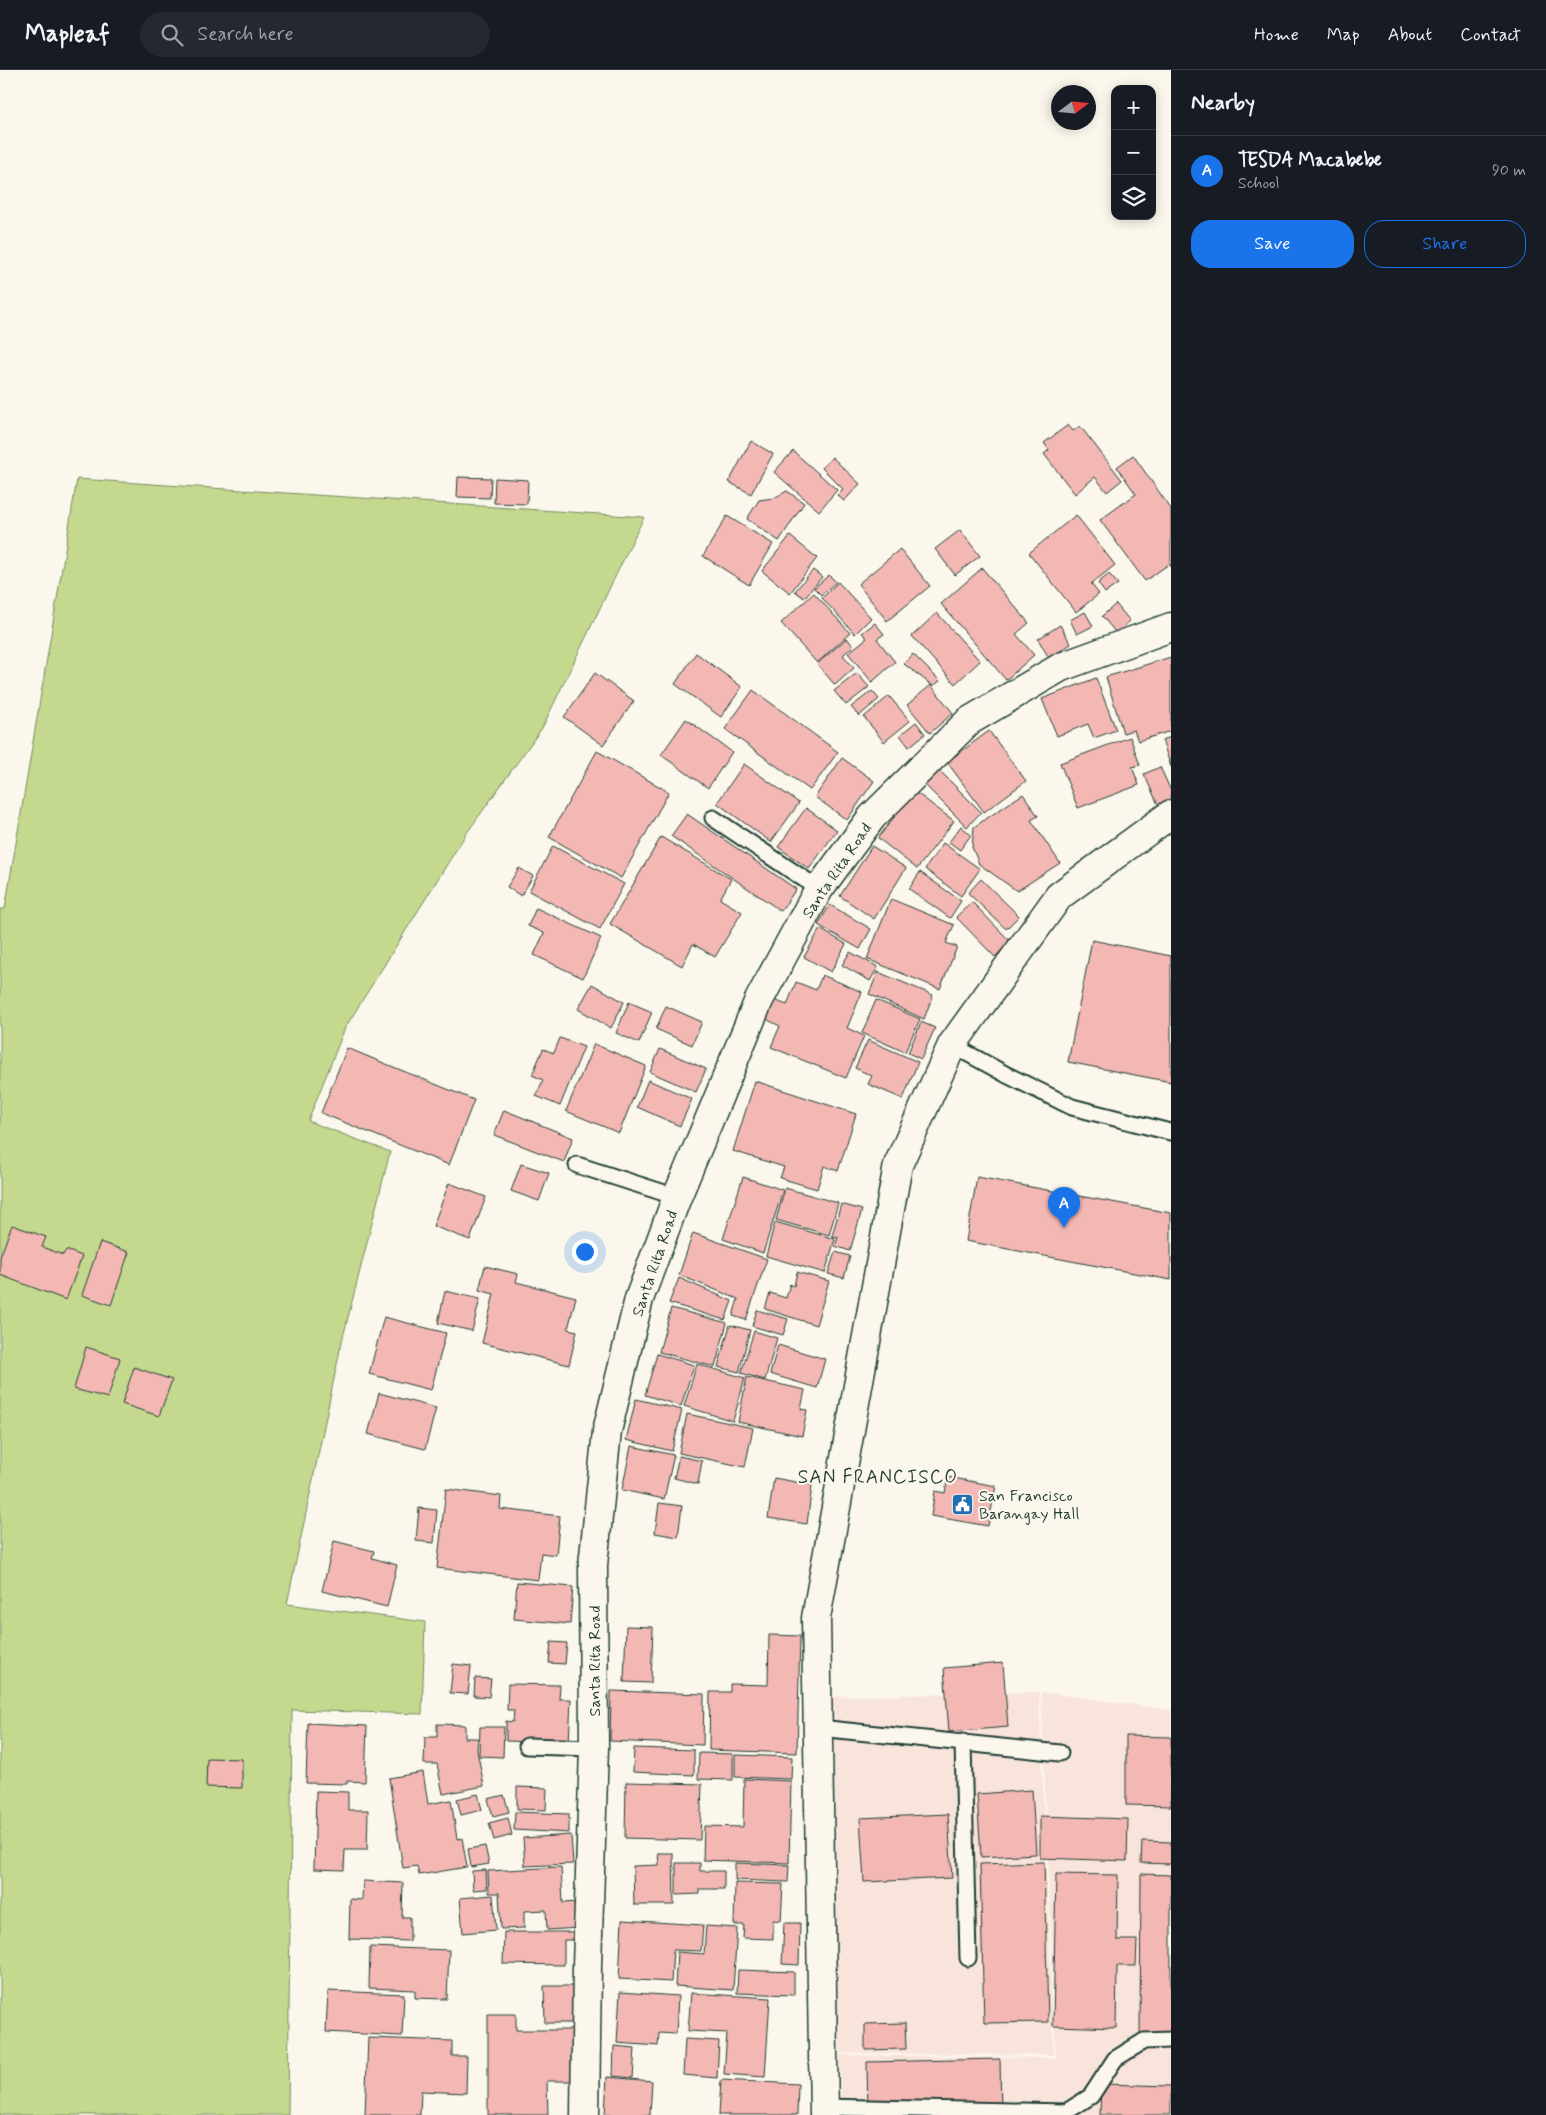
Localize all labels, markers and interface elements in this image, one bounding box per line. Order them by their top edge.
search box [140,12,490,57]
text: Mapleaf [25,19,110,50]
icon: search [158,21,186,49]
text: Search here [198,22,293,47]
text: Home [1254,23,1299,47]
text: Map [1327,23,1360,47]
text: About [1388,23,1432,47]
text: Contact [1460,23,1521,47]
north arrow [1051,85,1096,130]
map controls [1111,85,1156,220]
button: + [1111,85,1156,130]
text: Nearby [1191,89,1255,117]
button: − [1111,130,1156,175]
text: TESDA Macabebe [1238,148,1382,173]
text: A [1202,160,1212,181]
text: 90 m [1492,160,1526,181]
text: School [1238,173,1279,194]
button: layers [1111,175,1156,220]
button: Save [1191,220,1354,268]
button: Share [1364,220,1526,268]
street label: Santa Rita Road [798,819,877,923]
pin: A [1048,1187,1080,1228]
street label: Santa Rita Road [627,1208,683,1319]
your location [572,1239,598,1265]
district label: SAN FRANCISCO [798,1465,958,1490]
place label: San Francisco Barangay Hall [979,1486,1079,1525]
public building icon: San Francisco Barangay Hall [951,1492,975,1516]
street label: Santa Rita Road [585,1606,606,1716]

